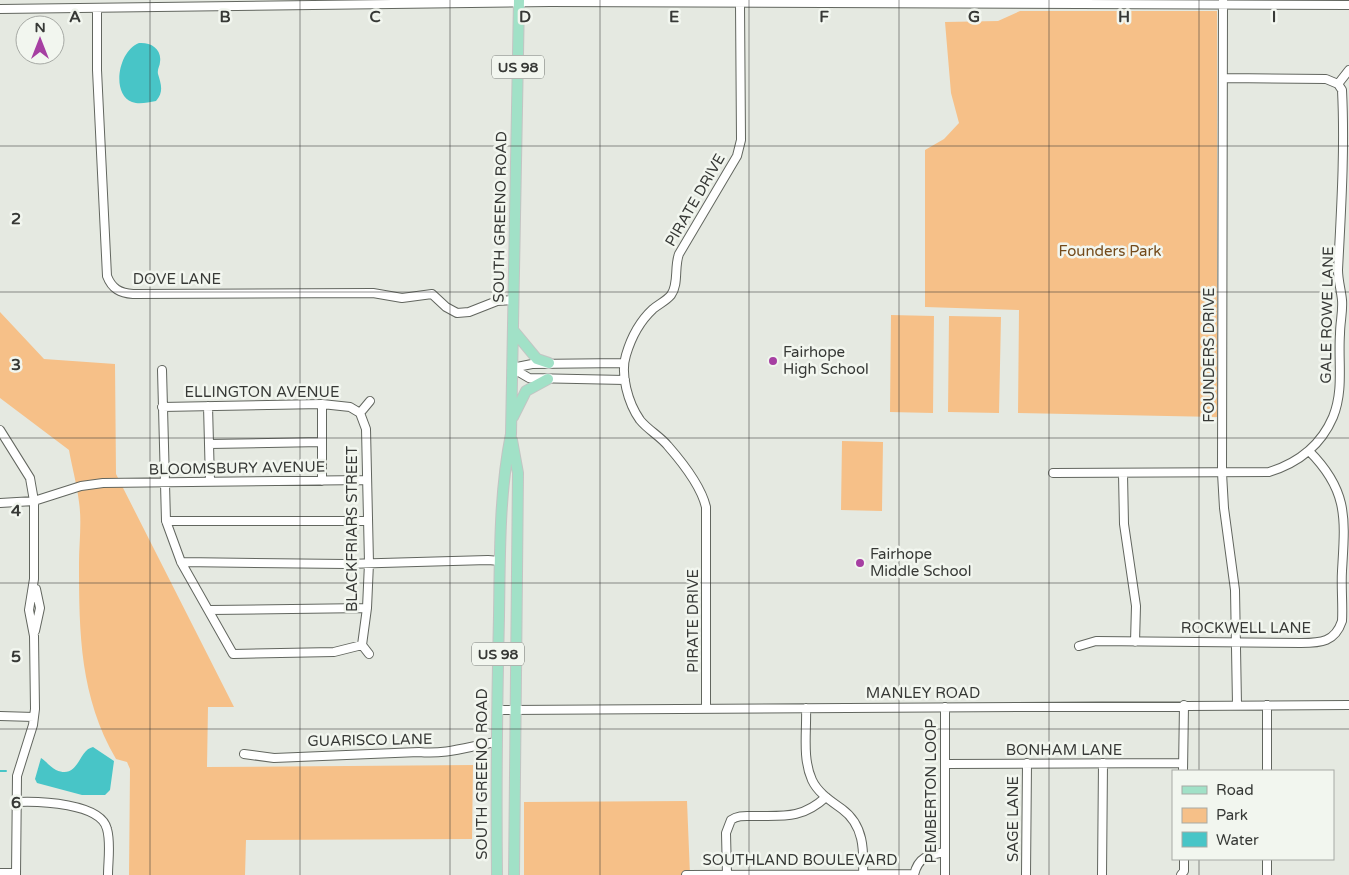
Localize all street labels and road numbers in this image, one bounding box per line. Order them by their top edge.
road number: US 98 [492,56,544,78]
street label: SOUTH GREENO ROAD [490,131,510,303]
street label: PIRATE DRIVE [661,150,729,250]
street label: GALE ROWE LANE [1317,246,1337,384]
street label: DOVE LANE [133,270,221,288]
street label: FOUNDERS DRIVE [1200,287,1218,423]
street label: ELLINGTON AVENUE [185,383,339,401]
street label: BLACKFRIARS STREET [343,446,361,612]
street label: BLOOMSBURY AVENUE [149,457,325,479]
street label: PIRATE DRIVE [684,569,702,673]
street label: ROCKWELL LANE [1181,619,1311,637]
road number: US 98 [472,642,524,666]
street label: MANLEY ROAD [866,684,980,702]
street label: SOUTH GREENO ROAD [473,688,491,860]
street label: PEMBERTON LOOP [922,719,940,863]
street label: GUARISCO LANE [307,730,433,750]
street label: BONHAM LANE [1006,741,1122,759]
street label: SAGE LANE [1004,776,1022,862]
street label: SOUTHLAND BOULEVARD [702,851,898,869]

